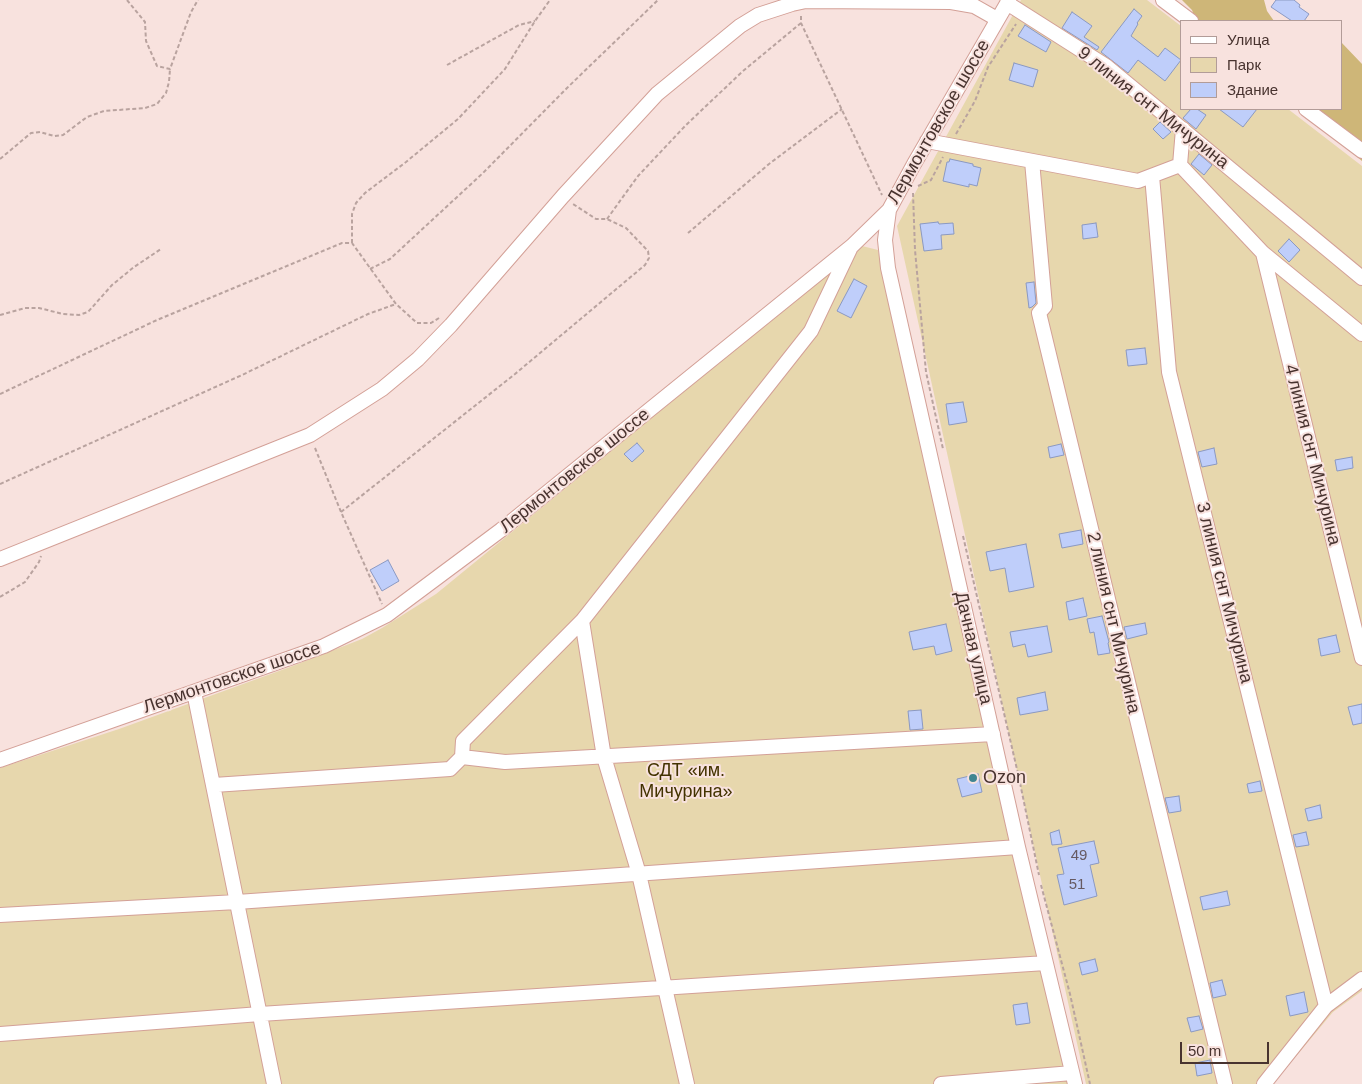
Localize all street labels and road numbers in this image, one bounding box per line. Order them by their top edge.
street label: Лермонтовское шоссе [883,36,995,208]
street label: 9 линия снт Мичурина [1073,42,1233,174]
street label: 4 линия снт Мичурина [1279,362,1345,548]
street label: Лермонтовское шоссе [496,404,654,538]
street label: 3 линия снт Мичурина [1191,500,1257,686]
street label: 2 линия снт Мичурина [1082,530,1144,716]
street label: Дачная улица [950,589,996,707]
street label: Лермонтовское шоссе [140,637,324,719]

